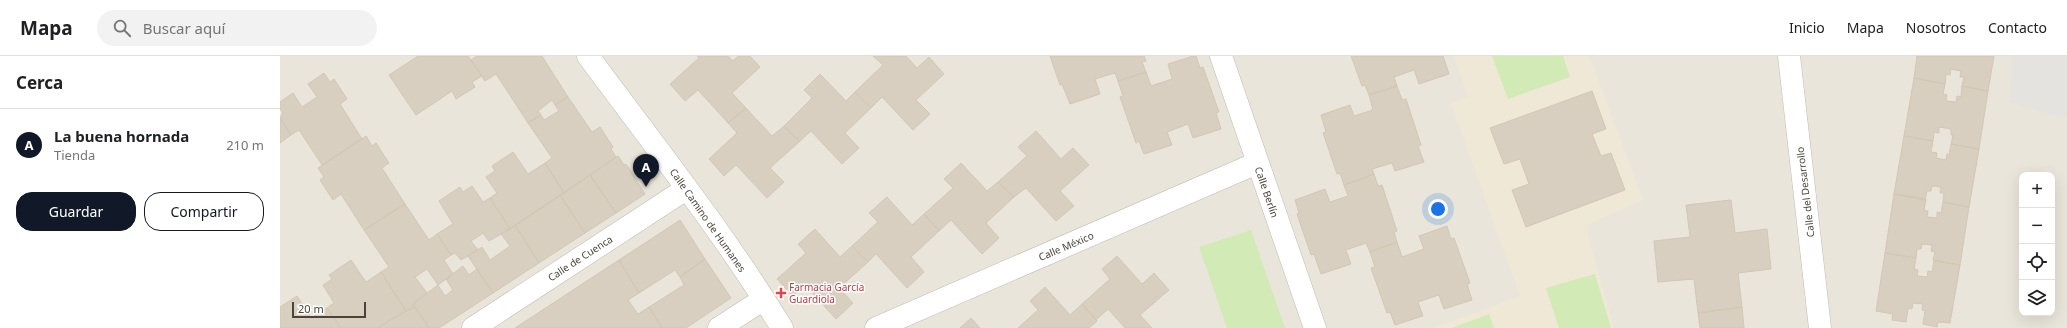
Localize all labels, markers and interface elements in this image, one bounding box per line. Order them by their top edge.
search box [97,10,377,46]
text: Mapa [20,15,73,41]
icon: search [111,17,133,39]
text: Buscar aquí [143,18,225,38]
text: Inicio [1789,18,1825,37]
text: Mapa [1847,18,1884,37]
text: Nosotros [1906,18,1966,37]
text: Contacto [1988,18,2047,37]
text: Cerca [16,71,63,94]
text: La buena hornada [54,126,189,146]
text: A [25,136,34,154]
text: 210 m [226,136,264,154]
text: Tienda [54,146,95,164]
street label: Calle del Desarrollo [1793,146,1817,238]
pin: A [633,154,659,187]
street label: Calle Camino de Humanes [667,165,749,275]
street label: Calle Berlín [1252,165,1282,219]
map controls [2019,172,2055,316]
button: + [2019,172,2055,208]
button: Guardar [16,192,136,231]
button: Compartir [144,192,264,231]
your location [1428,199,1448,219]
button: − [2019,208,2055,244]
street label: Calle México [1036,228,1096,264]
street label: Calle de Cuenca [545,232,615,284]
button: locate [2019,244,2055,280]
place label: Farmacia García Guardiola [789,280,864,306]
button: layers [2019,280,2055,316]
marker: Farmacia García Guardiola [776,288,786,298]
scale bar [292,300,366,319]
text: 20 m [298,301,324,316]

